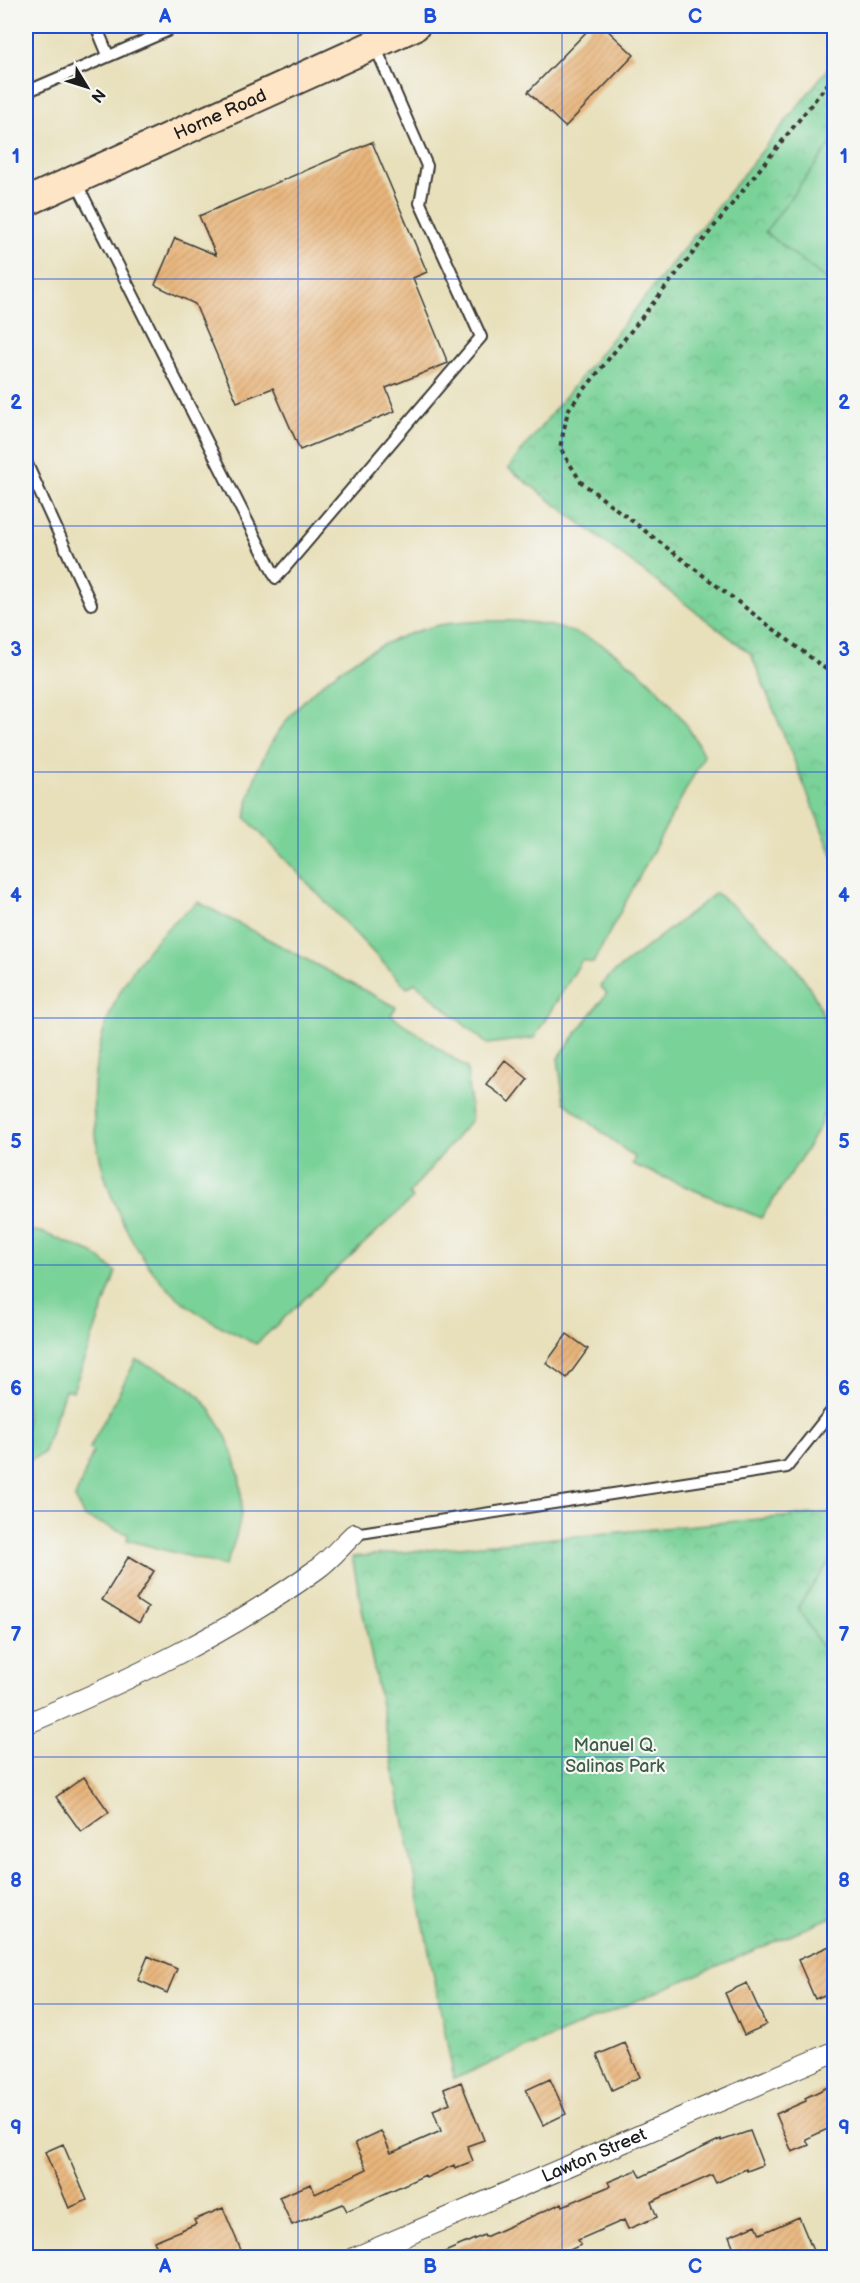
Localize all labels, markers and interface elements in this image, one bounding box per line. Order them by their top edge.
text: A [158,5,172,29]
text: B [423,5,437,29]
text: C [688,5,702,29]
north arrow [57,57,117,117]
text: N [86,85,109,106]
street label: Horne Road [171,85,270,145]
text: 1 [12,145,20,169]
text: 1 [840,145,848,169]
text: 2 [10,391,22,415]
text: 2 [838,391,850,415]
text: 3 [10,638,22,662]
text: 3 [838,638,850,662]
text: 4 [10,884,22,908]
text: 4 [838,884,850,908]
text: 5 [10,1130,22,1154]
text: 5 [838,1130,850,1154]
text: 6 [10,1377,22,1401]
text: 6 [838,1377,850,1401]
text: 7 [10,1623,22,1647]
text: 7 [838,1623,850,1647]
park label: Manuel Q. Salinas Park [565,1735,665,1777]
text: 8 [10,1869,22,1893]
text: 8 [838,1869,850,1893]
text: 9 [10,2116,22,2140]
text: 9 [838,2116,850,2140]
street label: Lawton Street [539,2124,650,2187]
text: A [158,2255,172,2279]
text: B [423,2255,437,2279]
text: C [688,2255,702,2279]

